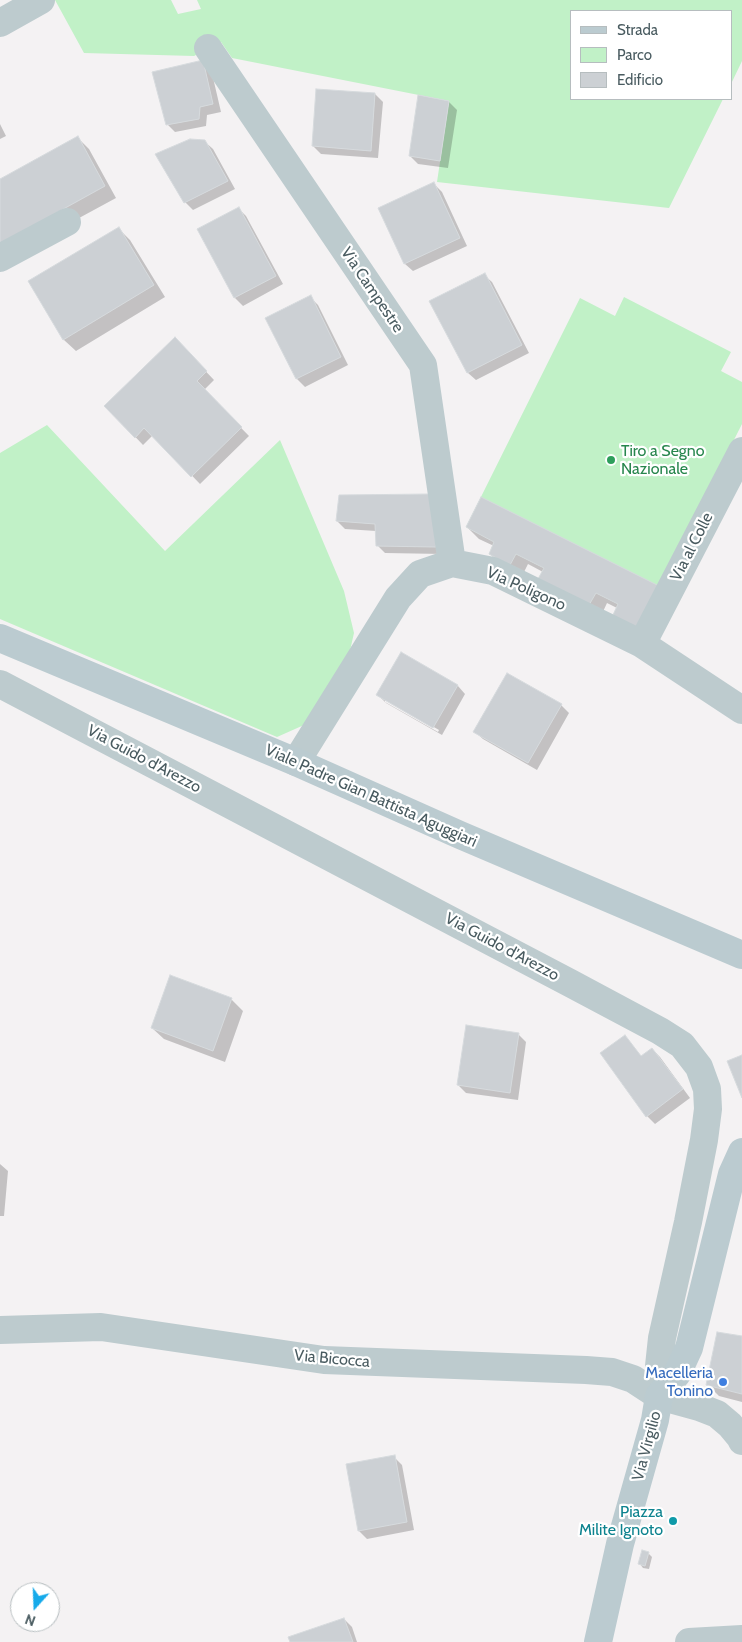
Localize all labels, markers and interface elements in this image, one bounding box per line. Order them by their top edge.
legend [570,10,732,100]
text: Strada [617,21,658,39]
text: Parco [617,46,652,64]
text: Edificio [617,71,663,89]
street label: Via Campestre [336,244,408,336]
place label: Tiro a Segno Nazionale [621,441,705,479]
marker: Tiro a Segno Nazionale [605,454,617,466]
street label: Via al Colle [667,510,717,584]
street label: Via Poligono [483,563,569,615]
street label: Via Guido d'Arezzo [84,721,204,797]
street label: Viale Padre Gian Battista Aguggiari [262,740,480,852]
street label: Via Guido d'Arezzo [442,909,562,985]
street label: Via Bicocca [293,1346,371,1372]
place label: Macelleria Tonino [645,1363,713,1401]
marker: Macelleria Tonino [717,1376,729,1388]
street label: Via Virgilio [628,1409,666,1483]
place label: Piazza Milite Ignoto [579,1502,663,1540]
marker: Piazza Milite Ignoto [667,1515,679,1527]
north arrow [10,1582,60,1632]
text: N [22,1610,38,1630]

